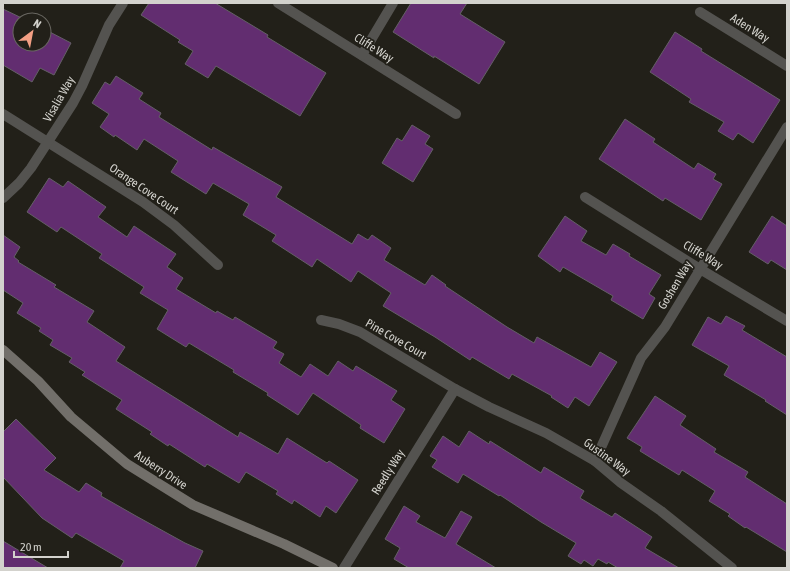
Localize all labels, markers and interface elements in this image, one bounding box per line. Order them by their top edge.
street label: Aden Way [728,11,772,45]
north arrow [12,12,52,52]
text: N [31,17,43,30]
street label: Cliffe Way [352,30,396,66]
street label: Visalia Way [40,74,78,124]
street label: Orange Cove Court [107,161,182,218]
street label: Cliffe Way [681,238,725,272]
street label: Goshen Way [655,258,695,312]
street label: Pine Cove Court [363,316,429,362]
street label: Gustine Way [581,435,633,479]
street label: Reedly Way [369,447,407,497]
street label: Auberry Drive [132,448,190,492]
scale bar [14,533,68,559]
text: 20 m [20,540,42,554]

